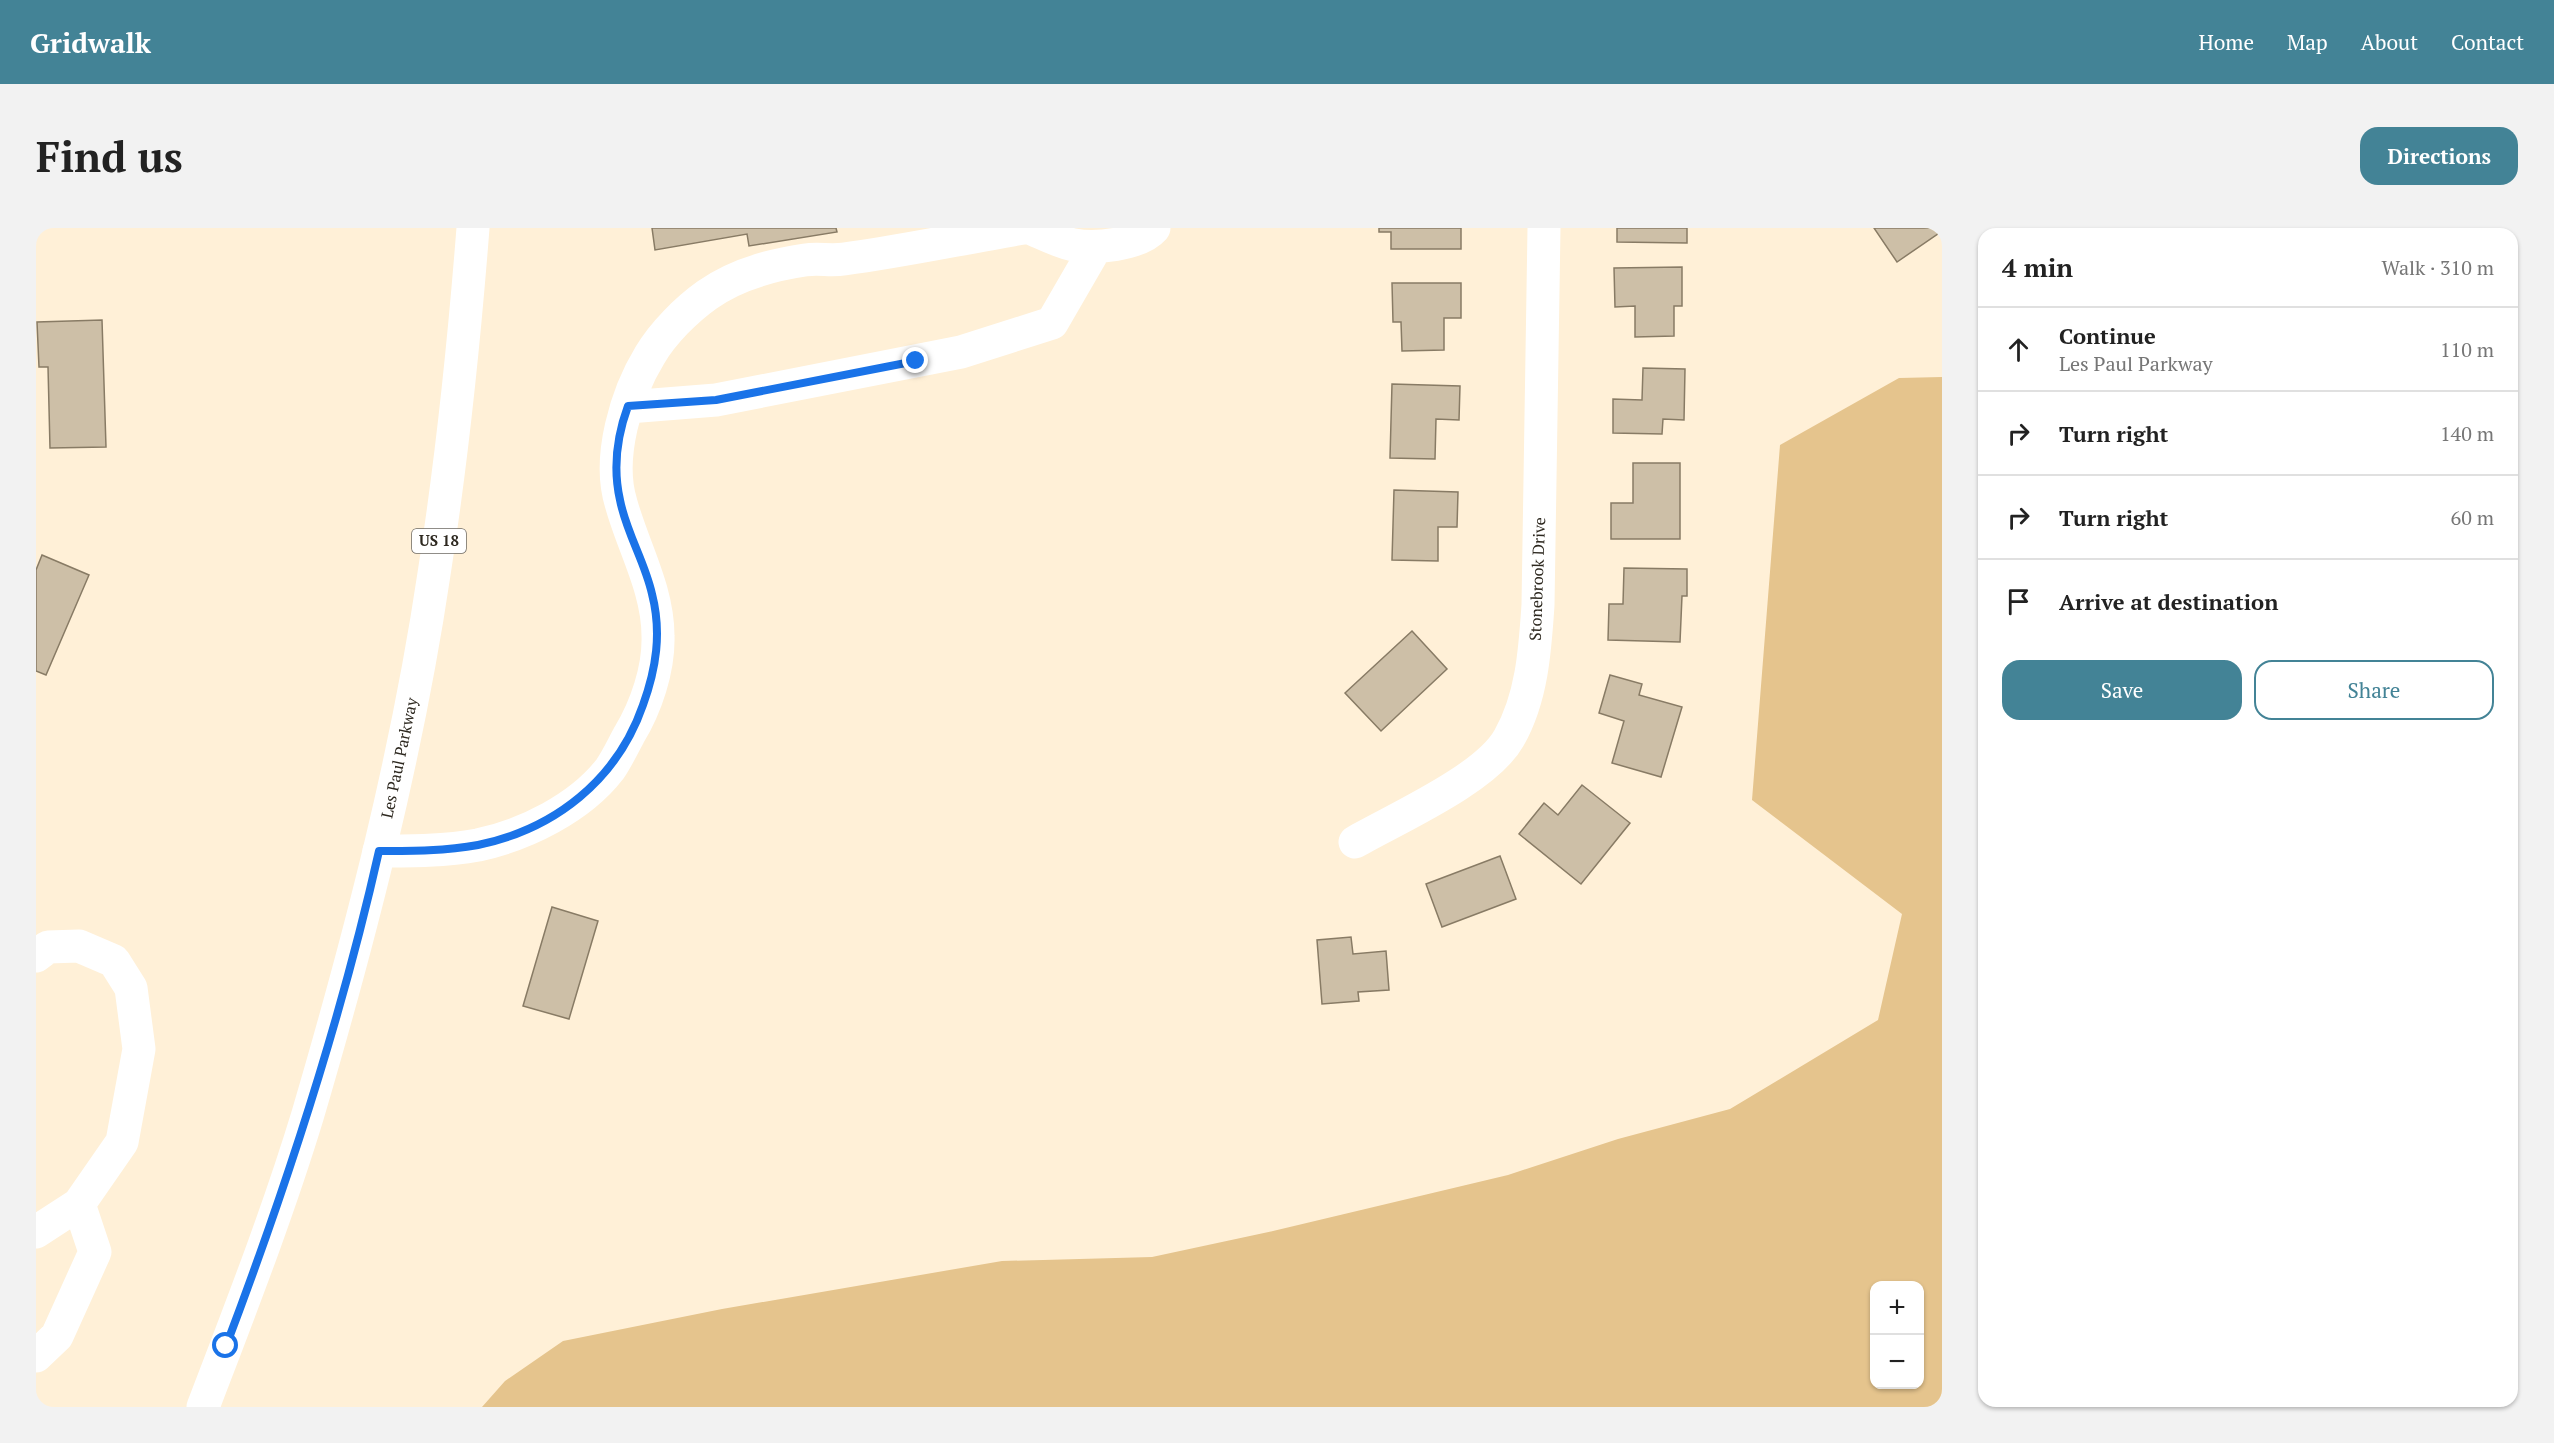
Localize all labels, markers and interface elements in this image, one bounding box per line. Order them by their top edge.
text: Gridwalk [30,24,151,61]
text: Home [2198,28,2254,56]
text: Map [2287,28,2328,56]
text: About [2361,28,2418,56]
text: Contact [2451,28,2524,56]
button: Directions [2360,127,2518,185]
text: Find us [36,128,183,184]
text: 4 min [2002,250,2073,284]
text: Walk · 310 m [2382,254,2494,281]
text: Continue [2059,321,2156,350]
icon: ahead [2002,333,2035,366]
text: 110 m [2440,336,2494,363]
route end [902,347,928,373]
text: Les Paul Parkway [2059,350,2213,377]
icon: right [2002,417,2035,450]
text: Turn right [2059,419,2168,448]
text: 140 m [2440,420,2494,447]
icon: right [2002,501,2035,534]
text: Turn right [2059,503,2168,532]
text: 60 m [2451,504,2494,531]
street label: Stonebrook Drive [1524,517,1550,641]
road number: US 18 [412,529,466,553]
icon: arrive [2002,585,2035,618]
text: Arrive at destination [2059,587,2278,616]
button: Save [2002,660,2242,720]
button: Share [2254,660,2494,720]
street label: Les Paul Parkway [375,695,423,820]
map controls [1870,1281,1924,1389]
button: + [1870,1281,1924,1335]
route start [212,1332,238,1358]
button: − [1870,1335,1924,1389]

